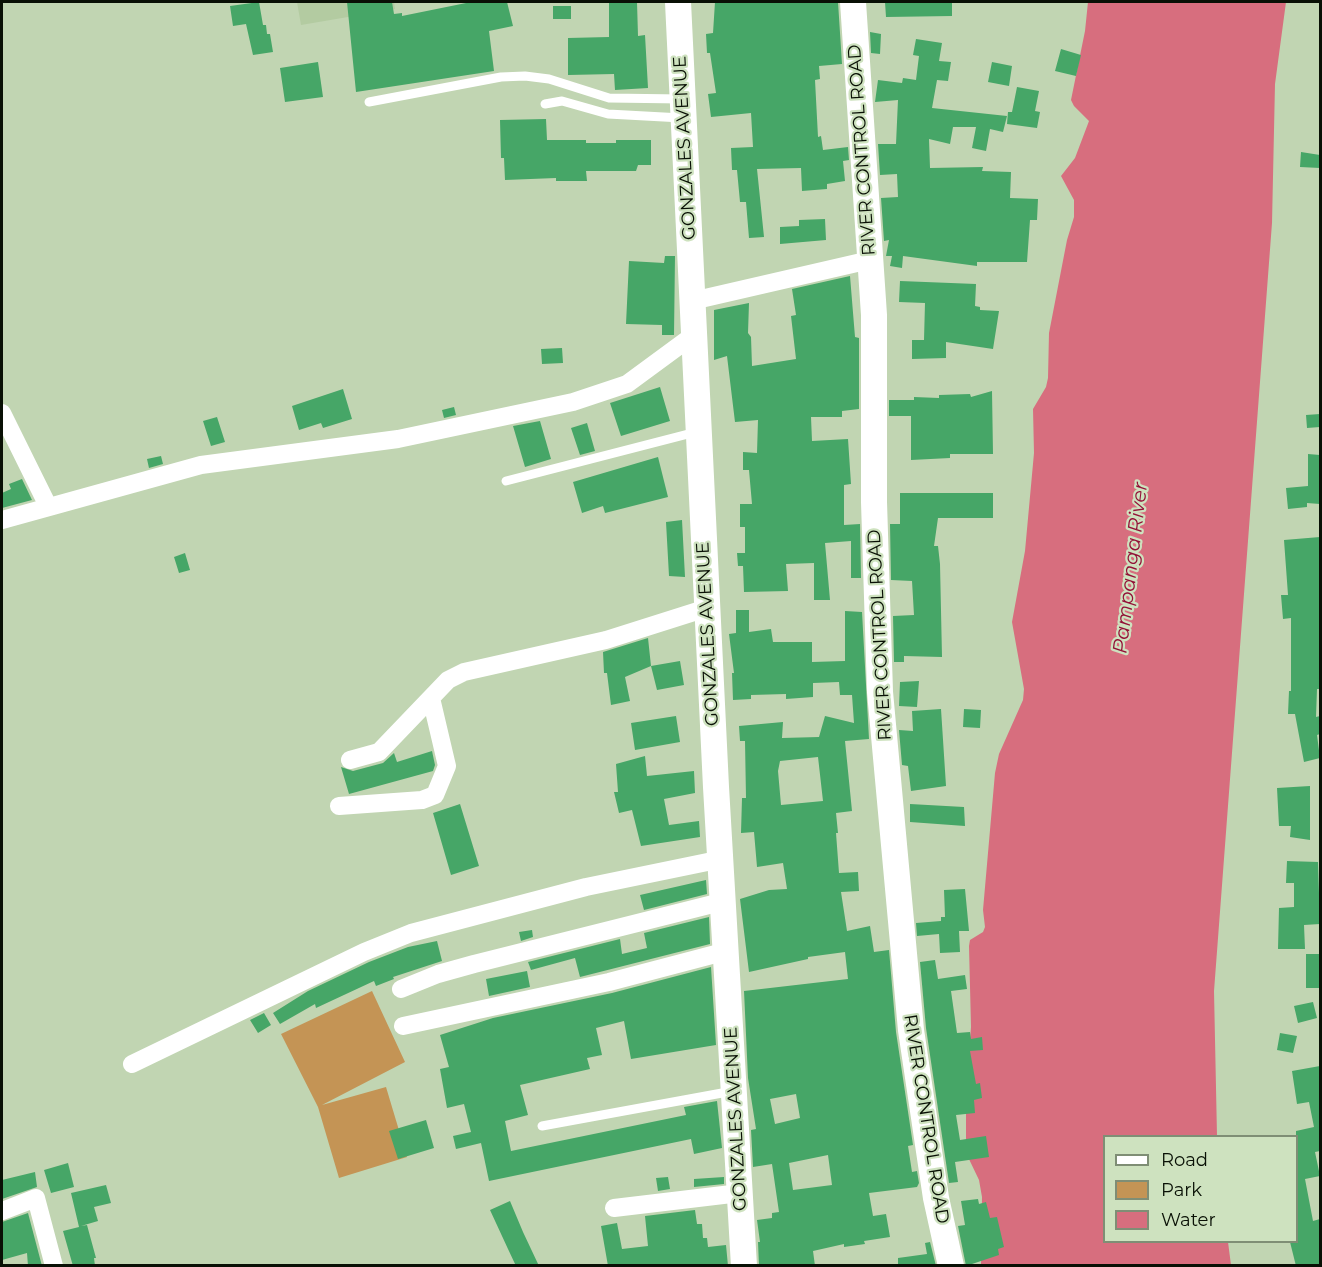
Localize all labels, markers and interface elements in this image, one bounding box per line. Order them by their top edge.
street label: RIVER CONTROL ROAD [844,44,880,256]
street label: GONZALES AVENUE [669,55,701,241]
water label: Pampanga River [1109,481,1153,655]
street label: RIVER CONTROL ROAD [864,529,896,741]
street label: GONZALES AVENUE [692,541,724,727]
street label: RIVER CONTROL ROAD [899,1013,953,1225]
street label: GONZALES AVENUE [720,1026,752,1212]
legend [1103,1135,1298,1243]
text: Road [1161,1149,1208,1171]
text: Park [1161,1179,1202,1201]
text: Water [1161,1209,1216,1231]

